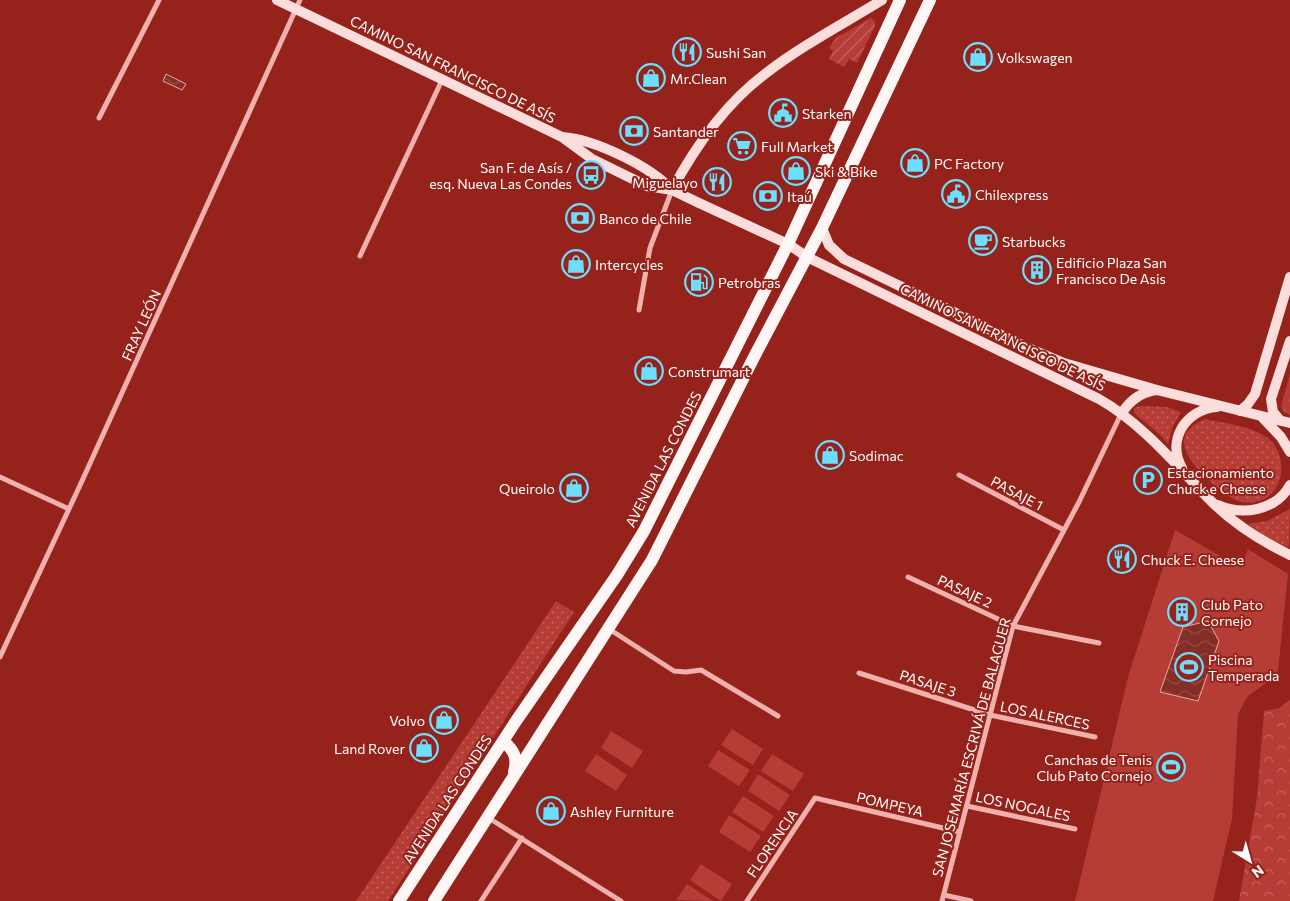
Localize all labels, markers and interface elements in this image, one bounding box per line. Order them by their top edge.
street label: CAMINO SAN FRANCISCO DE ASÍS [347,12,559,126]
restaurant icon: Sushi San [672,37,702,67]
shop icon: Volkswagen [963,42,993,72]
place label: Sushi San [706,44,766,61]
place label: Volkswagen [997,49,1073,66]
shop icon: Mr.Clean [636,63,666,93]
place label: Mr.Clean [670,70,727,87]
public building icon: Starken [768,98,798,128]
place label: Starken [802,105,851,122]
bank icon: Santander [619,116,649,146]
place label: Santander [653,123,719,140]
supermarket icon: Full Market [727,131,757,161]
place label: Full Market [761,138,833,155]
shop icon: PC Factory [900,148,930,178]
place label: PC Factory [934,155,1004,172]
shop icon: Ski & Bike [781,156,811,186]
place label: San F. de Asís / esq. Nueva Las Condes [429,159,572,192]
bus stop icon: San F. de Asís / esq. Nueva Las Condes [576,160,606,190]
place label: Ski & Bike [815,163,877,180]
restaurant icon: Miguelayo [702,167,732,197]
place label: Miguelayo [632,174,698,191]
public building icon: Chilexpress [941,179,971,209]
bank icon: Itaú [753,181,783,211]
place label: Chilexpress [975,186,1048,203]
place label: Itaú [787,188,812,205]
bank icon: Banco de Chile [565,203,595,233]
place label: Banco de Chile [599,210,692,227]
cafe icon: Starbucks [968,226,998,256]
place label: Starbucks [1002,233,1066,250]
shop icon: Intercycles [561,249,591,279]
place label: Edificio Plaza San Francisco De Asis [1056,254,1167,287]
building icon: Edificio Plaza San Francisco De Asis [1022,255,1052,285]
place label: Intercycles [595,256,663,273]
fuel station icon: Petrobras [684,267,714,297]
place label: Petrobras [718,274,781,291]
street label: CAMINO SAN FRANCISCO DE ASÍS [897,280,1109,394]
street label: FRAY LEÓN [118,287,164,363]
shop icon: Construmart [634,356,664,386]
place label: Construmart [668,363,751,380]
street label: AVENIDA LAS CONDES [621,388,705,530]
shop icon: Sodimac [815,440,845,470]
place label: Sodimac [849,447,904,464]
place label: Estacionamiento Chuck e Cheese [1167,464,1274,497]
parking icon: Estacionamiento Chuck e Cheese [1133,465,1163,495]
street label: PASAJE 1 [988,472,1046,514]
shop icon: Queirolo [559,473,589,503]
place label: Queirolo [499,480,555,497]
restaurant icon: Chuck E. Cheese [1107,544,1137,574]
place label: Chuck E. Cheese [1141,551,1244,568]
street label: PASAJE 2 [935,571,995,611]
place label: Club Pato Cornejo [1201,596,1263,629]
building icon: Club Pato Cornejo [1167,597,1197,627]
street label: SAN JOSEMARÍA ESCRIVÁ DE BALAGUER [928,616,1014,878]
place label: Piscina Temperada [1208,651,1279,684]
sports icon: Piscina Temperada [1174,652,1204,682]
street label: PASAJE 3 [897,666,959,700]
street label: LOS ALERCES [999,697,1091,733]
shop icon: Volvo [429,705,459,735]
place label: Volvo [389,712,425,729]
street label: AVENIDA LAS CONDES [399,731,495,867]
shop icon: Land Rover [409,733,439,763]
place label: Land Rover [334,740,405,757]
place label: Canchas de Tenis Club Pato Cornejo [1036,751,1152,784]
sports icon: Canchas de Tenis Club Pato Cornejo [1156,752,1186,782]
street label: POMPEYA [855,788,925,820]
street label: LOS NOGALES [974,788,1072,824]
shop icon: Ashley Furniture [536,796,566,826]
place label: Ashley Furniture [570,803,674,820]
street label: FLORENCIA [743,805,801,880]
north arrow [1225,836,1275,886]
text: N [1249,862,1267,882]

